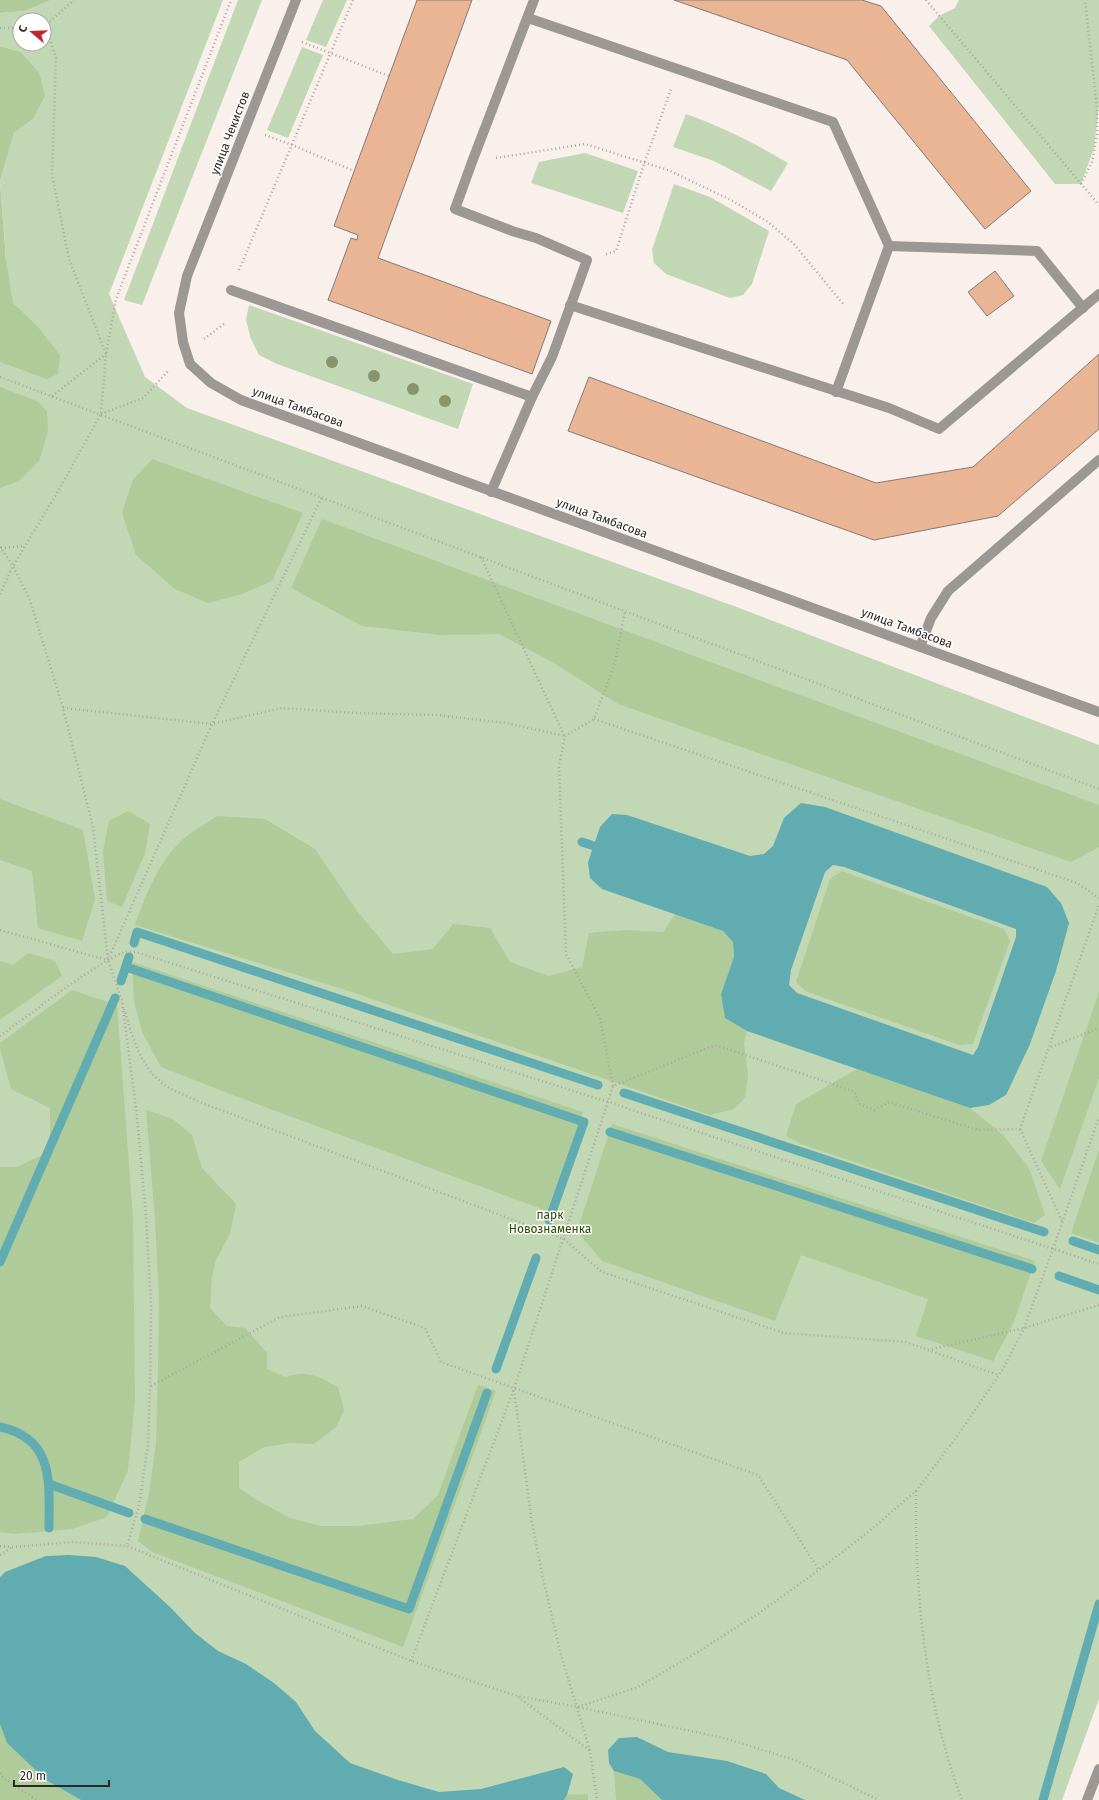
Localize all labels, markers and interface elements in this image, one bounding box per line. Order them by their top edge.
north arrow [12,12,52,52]
text: С [16,23,30,34]
street label: улица Чекистов [208,89,252,177]
street label: улица Тамбасова [251,384,345,430]
street label: улица Тамбасова [555,495,649,541]
street label: улица Тамбасова [860,605,954,651]
park label: парк Новознаменка [509,1208,591,1236]
scale bar [14,1762,109,1788]
text: 20 m [20,1769,46,1783]

